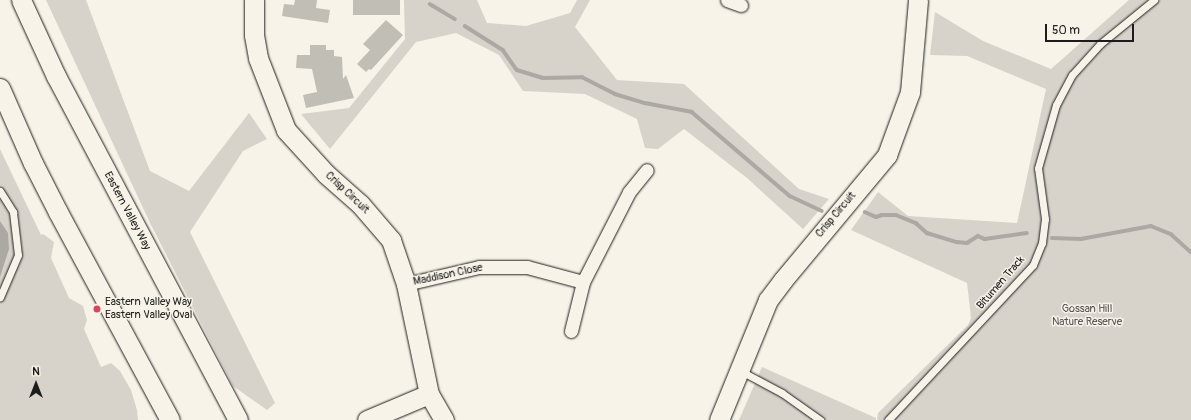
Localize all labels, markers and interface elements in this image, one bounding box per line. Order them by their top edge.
scale bar [1047,16,1136,42]
text: 50 m [1052,23,1080,38]
street label: Crisp Circuit [322,169,372,217]
street label: Eastern Valley Way [101,170,153,252]
street label: Crisp Circuit [813,190,859,240]
street label: Bitumen Track [974,254,1028,312]
street label: Maddison Close [412,261,484,289]
place label: Eastern Valley Way Eastern Valley Oval [105,296,192,322]
park label: Gossan Hill Nature Reserve [1052,303,1122,329]
marker: Eastern Valley Way Eastern Valley Oval [92,304,102,314]
north arrow [16,364,56,404]
text: N [32,365,40,378]

